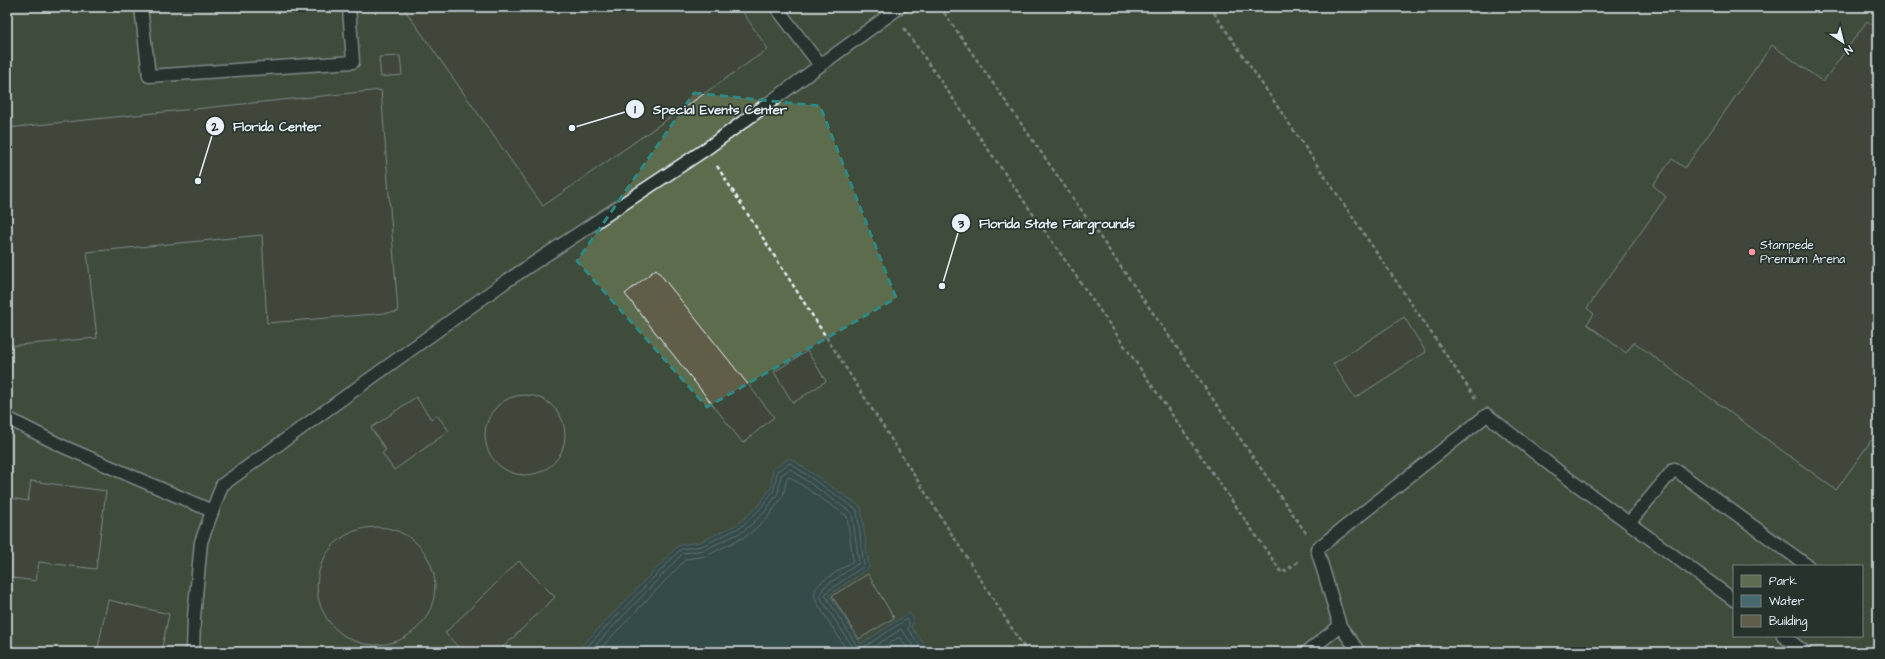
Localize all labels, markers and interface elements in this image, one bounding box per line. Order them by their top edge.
north arrow [1823,22,1863,62]
text: N [1841,42,1856,58]
callout: Special Events Center [625,97,795,122]
text: 1 [634,101,636,118]
text: Special Events Center [652,101,788,120]
callout: Florida Center [205,114,329,139]
text: Florida Center [233,118,322,136]
text: 2 [211,119,219,136]
callout: Florida State Fairgrounds [951,211,1143,236]
text: Florida State Fairgrounds [979,215,1135,235]
text: 3 [957,216,965,233]
place label: Stampede Premium Arena [1760,237,1845,268]
marker: Stampede Premium Arena [1747,247,1757,257]
legend [1733,565,1863,637]
text: Park [1769,573,1797,590]
text: Water [1769,593,1805,610]
text: Building [1769,613,1807,631]

